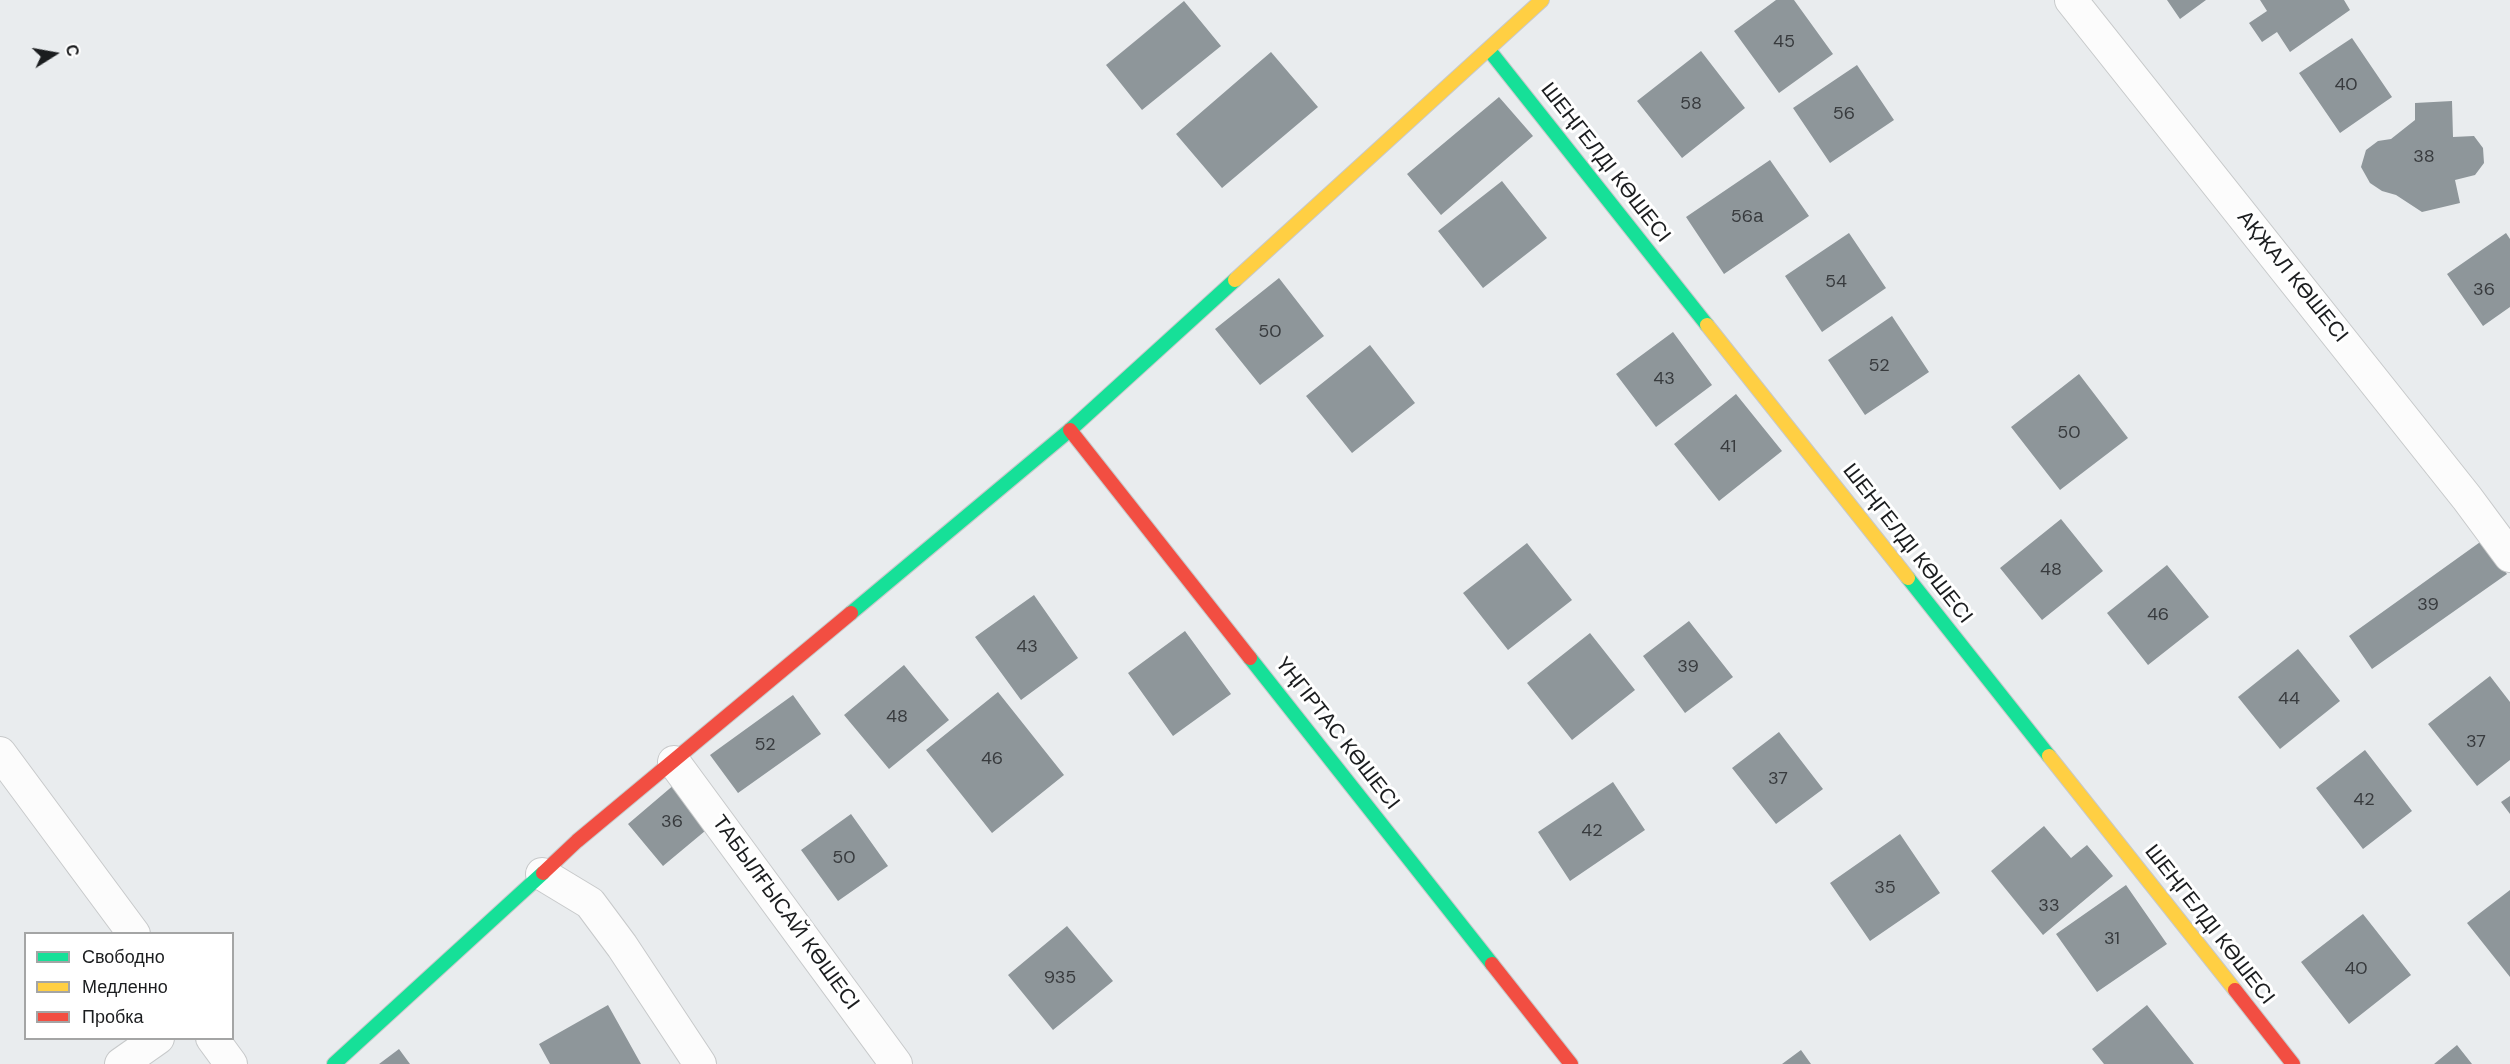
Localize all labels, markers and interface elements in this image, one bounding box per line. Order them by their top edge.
north arrow [24,24,84,84]
house number: 45 [1773,31,1795,53]
text: С [61,43,84,58]
house number: 40 [2334,74,2358,96]
street label: ШЕҢГЕЛДІ КӨШЕСІ [1535,78,1675,248]
house number: 58 [1680,93,1702,115]
house number: 56 [1833,103,1855,125]
house number: 38 [2413,146,2435,168]
house number: 56а [1731,206,1763,228]
street label: АҚЖАЛ КӨШЕСІ [2231,206,2353,348]
house number: 54 [1825,271,1847,293]
house number: 36 [2473,279,2495,301]
house number: 50 [1258,321,1282,343]
house number: 52 [1868,355,1890,377]
house number: 43 [1653,368,1675,390]
house number: 50 [2057,422,2081,444]
house number: 41 [1720,436,1736,458]
street label: ШЕҢГЕЛДІ КӨШЕСІ [1837,459,1977,629]
house number: 48 [2040,559,2062,581]
house number: 39 [2417,594,2439,616]
house number: 46 [2147,604,2169,626]
house number: 43 [1016,636,1038,658]
street label: ҮҢГІРТАС КӨШЕСІ [1270,653,1404,815]
house number: 39 [1677,656,1699,678]
house number: 44 [2278,688,2300,710]
house number: 48 [886,706,908,728]
house number: 37 [2466,731,2486,753]
house number: 52 [754,734,776,756]
house number: 46 [981,748,1003,770]
house number: 37 [1768,768,1788,790]
house number: 42 [2353,789,2375,811]
house number: 36 [661,811,683,833]
street label: ТАБЫЛҒЫСАЙ КӨШЕСІ [706,811,864,1015]
house number: 42 [1581,820,1603,842]
street label: ШЕҢГЕЛДІ КӨШЕСІ [2139,840,2279,1010]
house number: 50 [832,847,856,869]
house number: 35 [1874,877,1896,899]
house number: 33 [2038,895,2060,917]
house number: 31 [2104,928,2120,950]
legend [24,932,234,1040]
text: Свободно [82,945,165,969]
house number: 40 [2344,958,2368,980]
house number: 935 [1044,967,1076,989]
text: Медленно [82,975,168,999]
text: Пробка [82,1005,144,1029]

